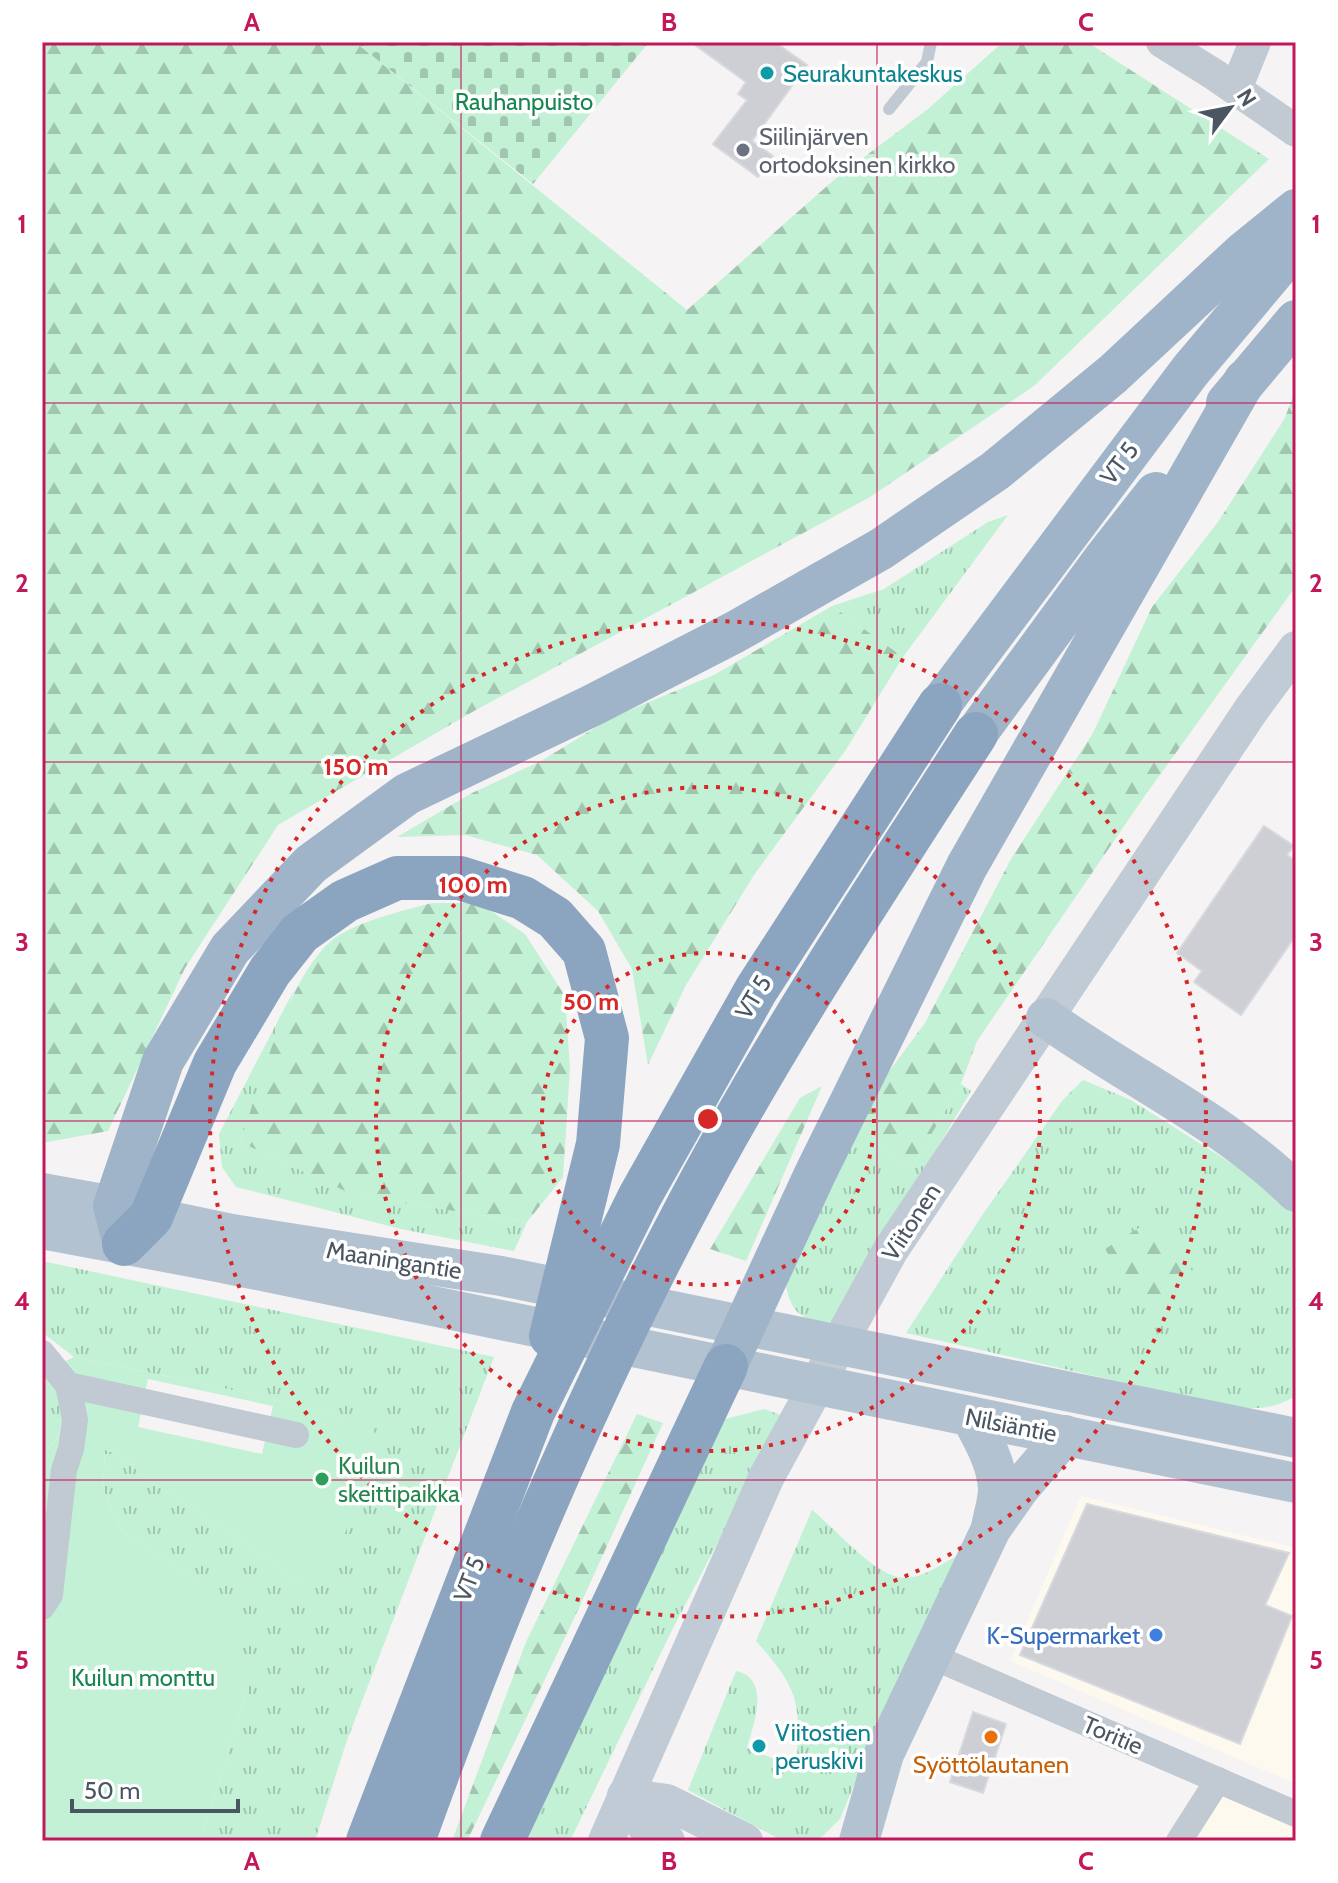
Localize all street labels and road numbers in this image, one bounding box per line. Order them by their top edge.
street label: VT 5 [1094,436,1144,490]
street label: VT 5 [729,970,777,1024]
street label: Viitonen [875,1178,947,1266]
street label: Maaningantie [324,1235,464,1285]
street label: Nilsiäntie [963,1402,1059,1448]
street label: VT 5 [447,1552,491,1606]
street label: Toritie [1079,1709,1147,1761]

